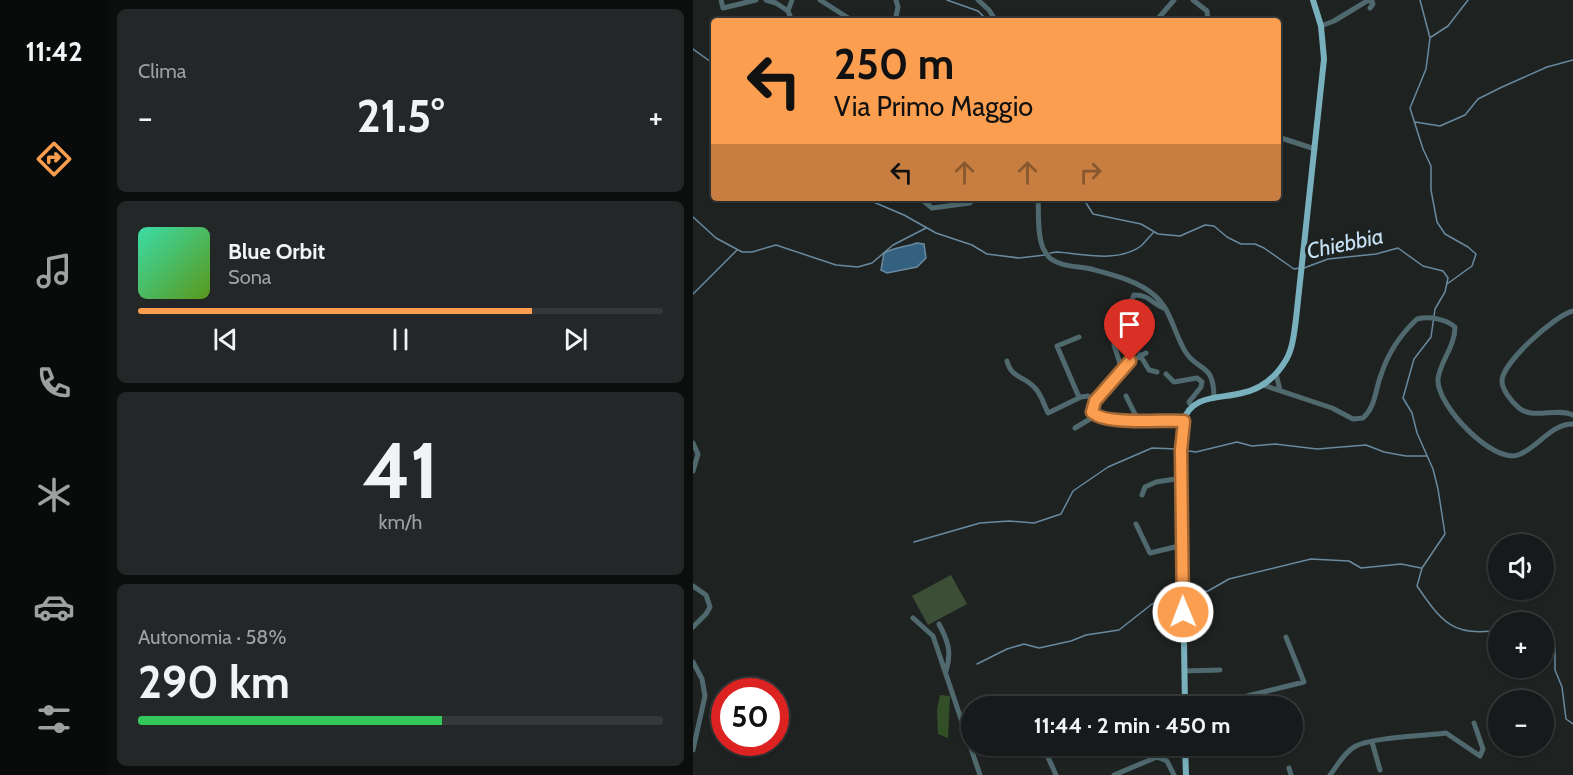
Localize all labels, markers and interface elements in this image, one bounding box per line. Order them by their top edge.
text: 11:42 [26,35,82,68]
text: 250 m [834,38,954,90]
icon: left [735,42,813,120]
text: Clima [138,59,186,83]
text: 21.5° [357,89,444,143]
text: Via Primo Maggio [834,90,1033,123]
text: − [138,97,153,137]
text: + [648,97,663,137]
icon: directions [33,138,75,180]
icon: left [885,156,918,189]
icon: ahead [948,156,981,189]
icon: ahead [1011,156,1044,189]
icon: right [1074,156,1107,189]
water label: Chiebbia [1304,222,1386,265]
text: Blue Orbit [228,238,325,265]
icon: music [33,250,75,292]
text: Sona [228,265,271,289]
pin [1104,299,1155,361]
icon: arrive [1113,308,1146,341]
icon: previous [209,323,242,356]
icon: pause [384,323,417,356]
icon: next [559,323,592,356]
icon: phone [33,362,75,404]
text: 41 [362,423,439,518]
icon: climate [33,474,75,516]
text: km/h [379,510,422,534]
map controls [1488,534,1554,756]
button: sound [1488,534,1554,600]
position arrow [1151,580,1215,644]
icon: car [33,586,75,628]
button: + [1488,612,1554,678]
text: Autonomia · 58% [138,625,286,649]
text: 290 km [138,655,290,709]
speed limit sign: 50 [711,678,789,756]
button: − [1488,690,1554,756]
icon: filters [33,698,75,740]
text: 11:44 · 2 min · 450 m [1034,712,1230,739]

